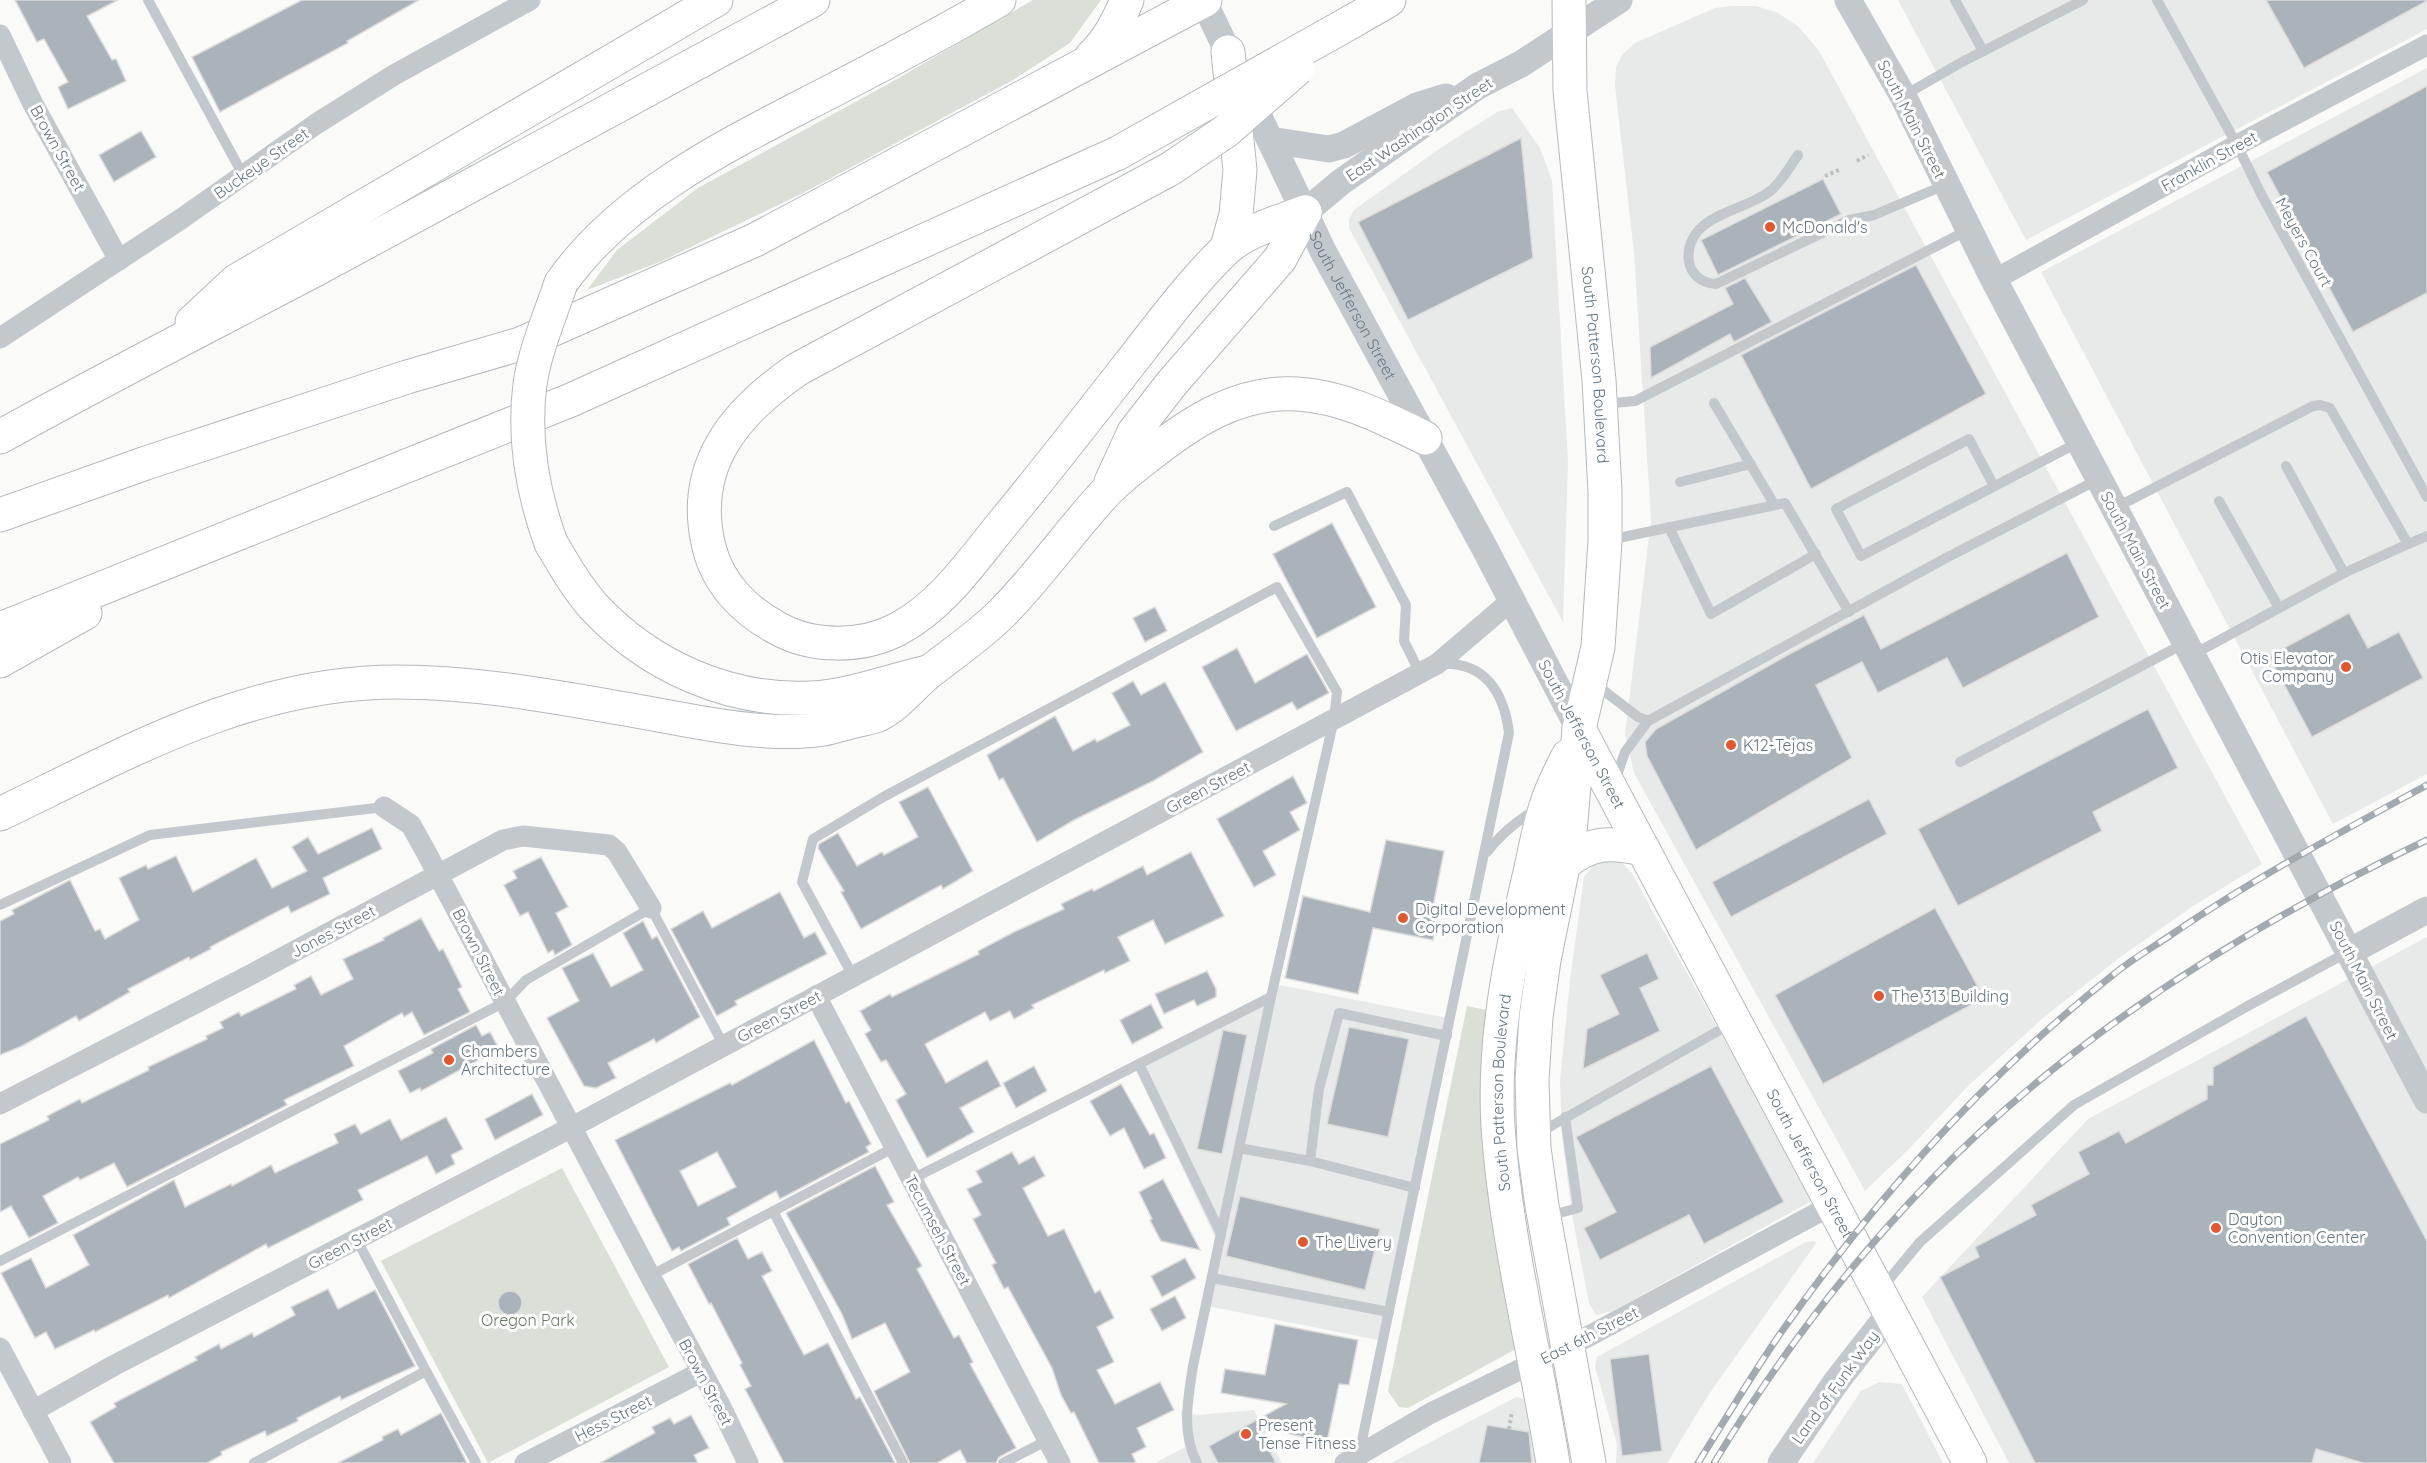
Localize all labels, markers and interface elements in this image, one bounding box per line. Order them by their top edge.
street label: South Main Street [1874,56,1950,182]
street label: East Washington Street [1342,72,1496,186]
street label: Brown Street [26,101,90,195]
street label: Buckeye Street [210,123,312,203]
street label: Franklin Street [2157,126,2261,196]
street label: Meyers Court [2271,194,2337,290]
place label: McDonald's [1782,217,1868,237]
marker: McDonald's [1763,220,1777,234]
street label: South Jefferson Street [1305,227,1401,383]
street label: South Patterson Boulevard [1578,265,1613,464]
street label: South Main Street [2097,488,2175,612]
place label: Otis Elevator Company [2240,648,2334,686]
street label: South Jefferson Street [1534,656,1630,812]
marker: Otis Elevator Company [2339,660,2353,674]
place label: K12-Tejas [1743,735,1813,755]
marker: K12-Tejas [1724,738,1738,752]
street label: Green Street [1163,756,1253,818]
place label: Digital Development Corporation [1415,899,1566,937]
street label: Jones Street [287,900,379,962]
street label: Brown Street [448,905,510,999]
marker: Digital Development Corporation [1396,911,1410,925]
street label: South Main Street [2326,917,2402,1043]
street label: Green Street [734,985,824,1047]
place label: The 313 Building [1891,986,2009,1006]
marker: The 313 Building [1872,989,1886,1003]
street label: South Patterson Boulevard [1487,993,1515,1193]
place label: Chambers Architecture [461,1041,550,1079]
marker: Chambers Architecture [442,1053,456,1067]
street label: South Jefferson Street [1762,1085,1858,1241]
street label: Tecumseh Street [900,1171,976,1289]
place label: Dayton Convention Center [2228,1209,2365,1247]
street label: Green Street [305,1212,395,1274]
marker: Dayton Convention Center [2209,1221,2223,1235]
place label: The Livery [1315,1232,1392,1252]
marker: The Livery [1296,1235,1310,1249]
street label: East 6th Street [1537,1302,1641,1368]
park label: Oregon Park [481,1310,575,1330]
street label: Land of Funk Way [1787,1326,1883,1448]
street label: Brown Street [675,1335,737,1429]
street label: Hess Street [571,1390,655,1446]
place label: Present Tense Fitness [1258,1415,1356,1453]
marker: Present Tense Fitness [1239,1427,1253,1441]

